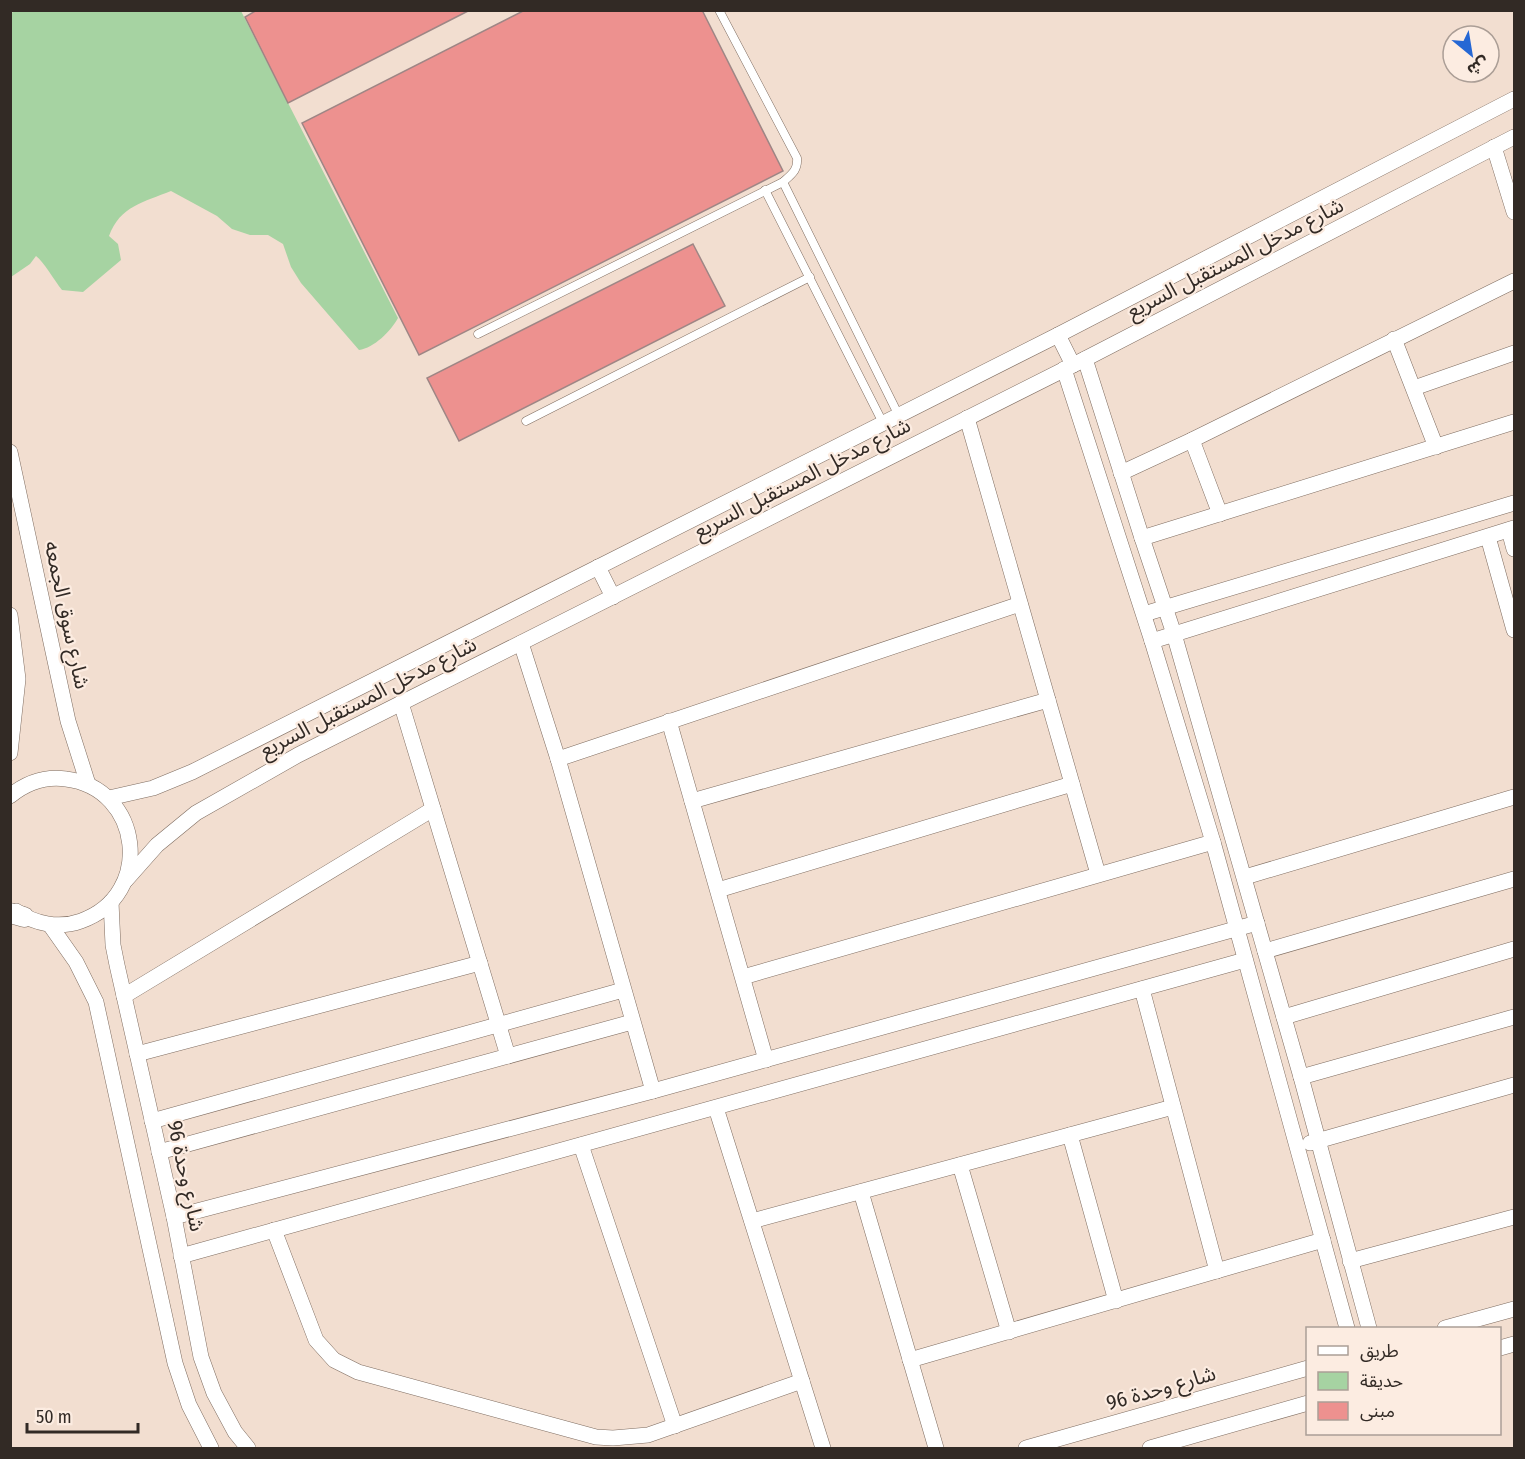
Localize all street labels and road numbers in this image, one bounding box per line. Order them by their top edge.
street label: شارع مدخل المستقبل السريع [1122,192,1349,326]
street label: شارع مدخل المستقبل السريع [689,412,916,546]
street label: شارع سوق الجمعه [37,539,95,692]
street label: شارع مدخل المستقبل السريع [255,631,482,765]
street label: شارع وحدة 96 [160,1118,210,1234]
street label: شارع وحدة 96 [1103,1360,1219,1418]

